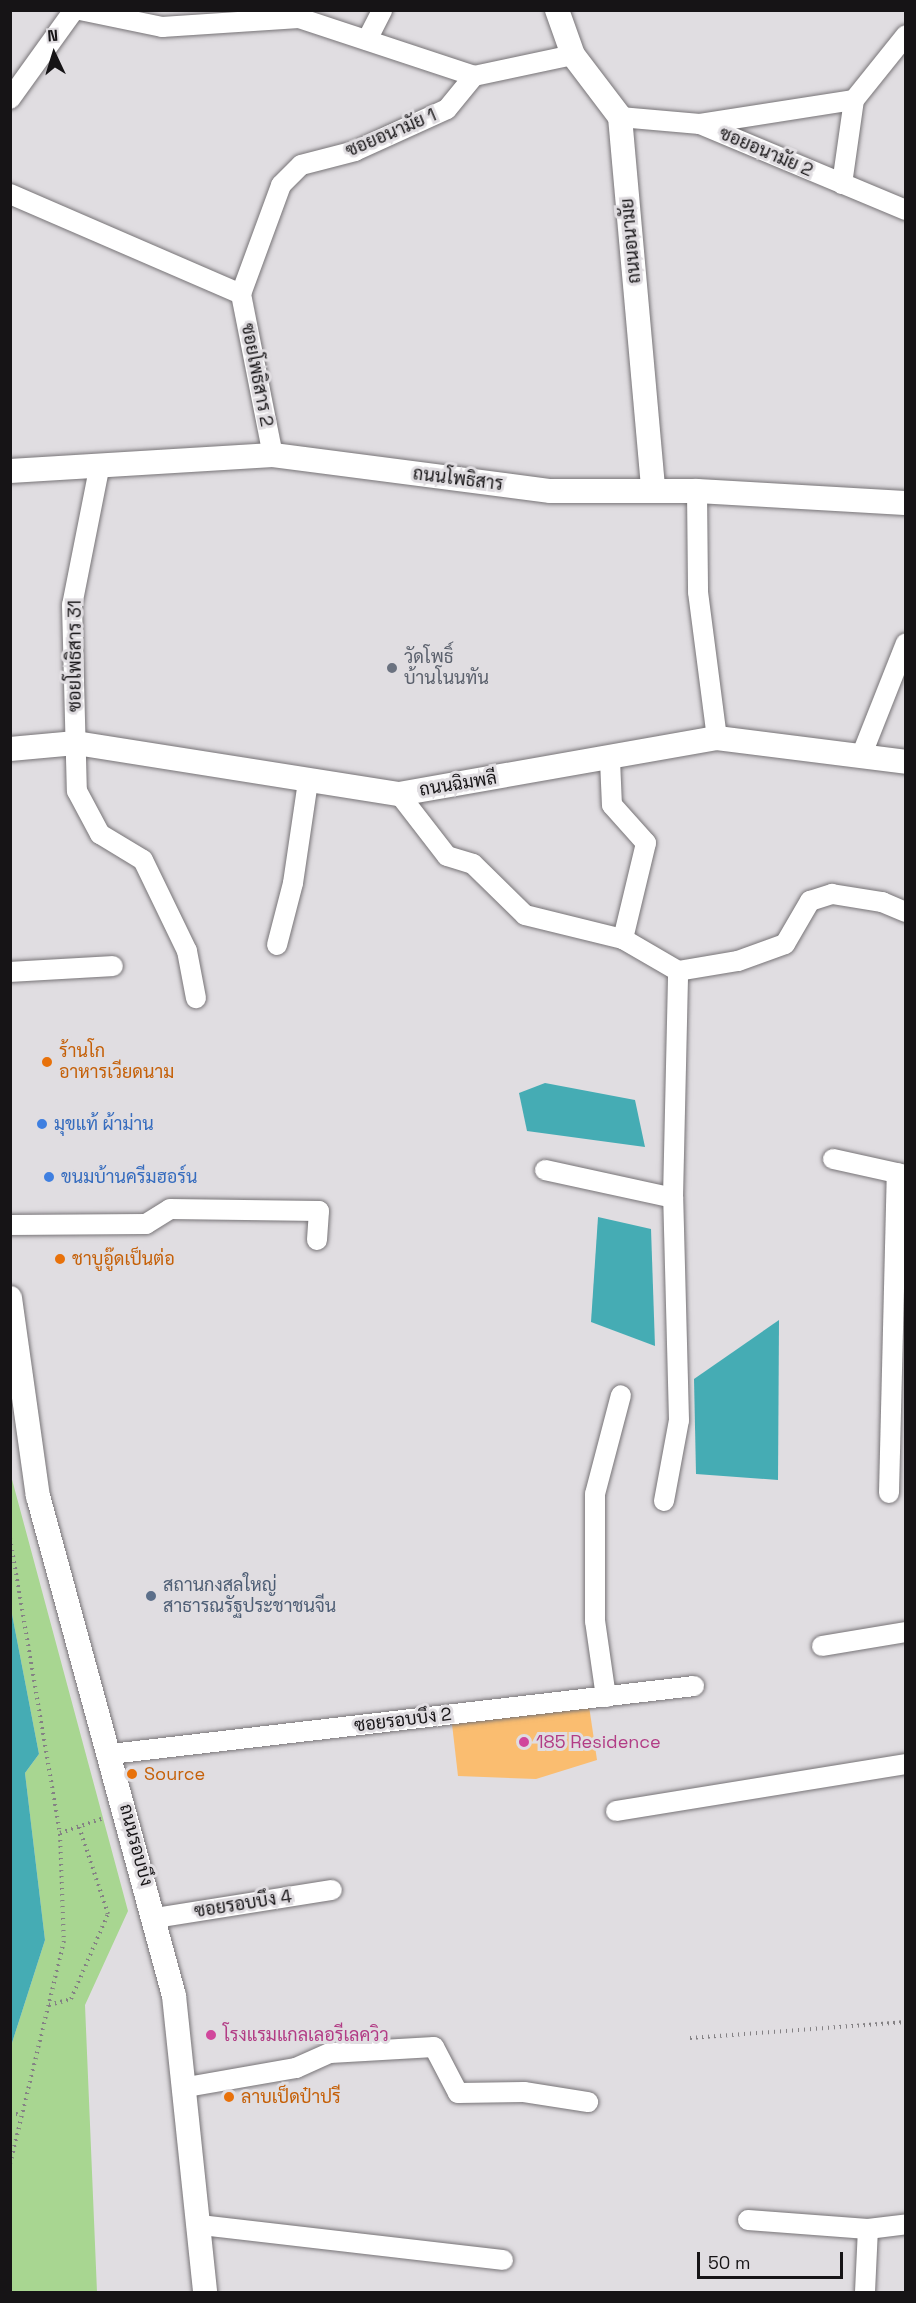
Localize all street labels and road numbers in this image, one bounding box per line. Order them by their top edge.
street label: ซอยอนามัย 1 [342,104,440,162]
street label: ซอยอนามัย 2 [716,123,816,181]
street label: ถนนอนามัย [617,197,645,285]
street label: ซอยโพธิสาร 2 [236,321,278,429]
street label: ถนนโพธิสาร [412,463,504,495]
street label: ซอยโพธิสาร 31 [64,600,86,712]
street label: ถนนฉิมพลี [418,767,498,801]
street label: ซอยรอบบึง 2 [353,1703,453,1737]
street label: ถนนรอบบึง [115,1802,157,1888]
street label: ซอยรอบบึง 4 [193,1886,293,1922]

